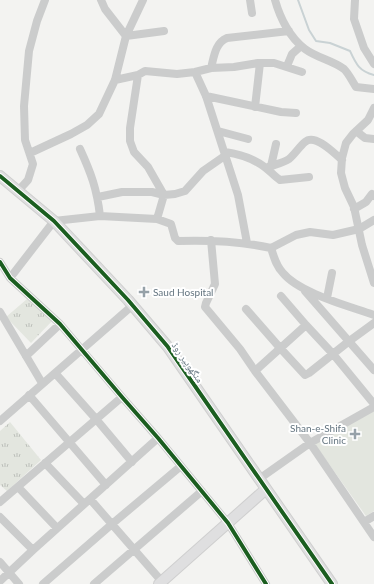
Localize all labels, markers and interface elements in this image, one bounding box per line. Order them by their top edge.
marker: Saud Hospital [138,286,150,298]
place label: Saud Hospital [153,286,213,298]
street label: منگھوپیر روڈ [169,339,207,386]
place label: Shan-e-Shifa Clinic [290,422,346,446]
marker: Shan-e-Shifa Clinic [349,428,361,440]

